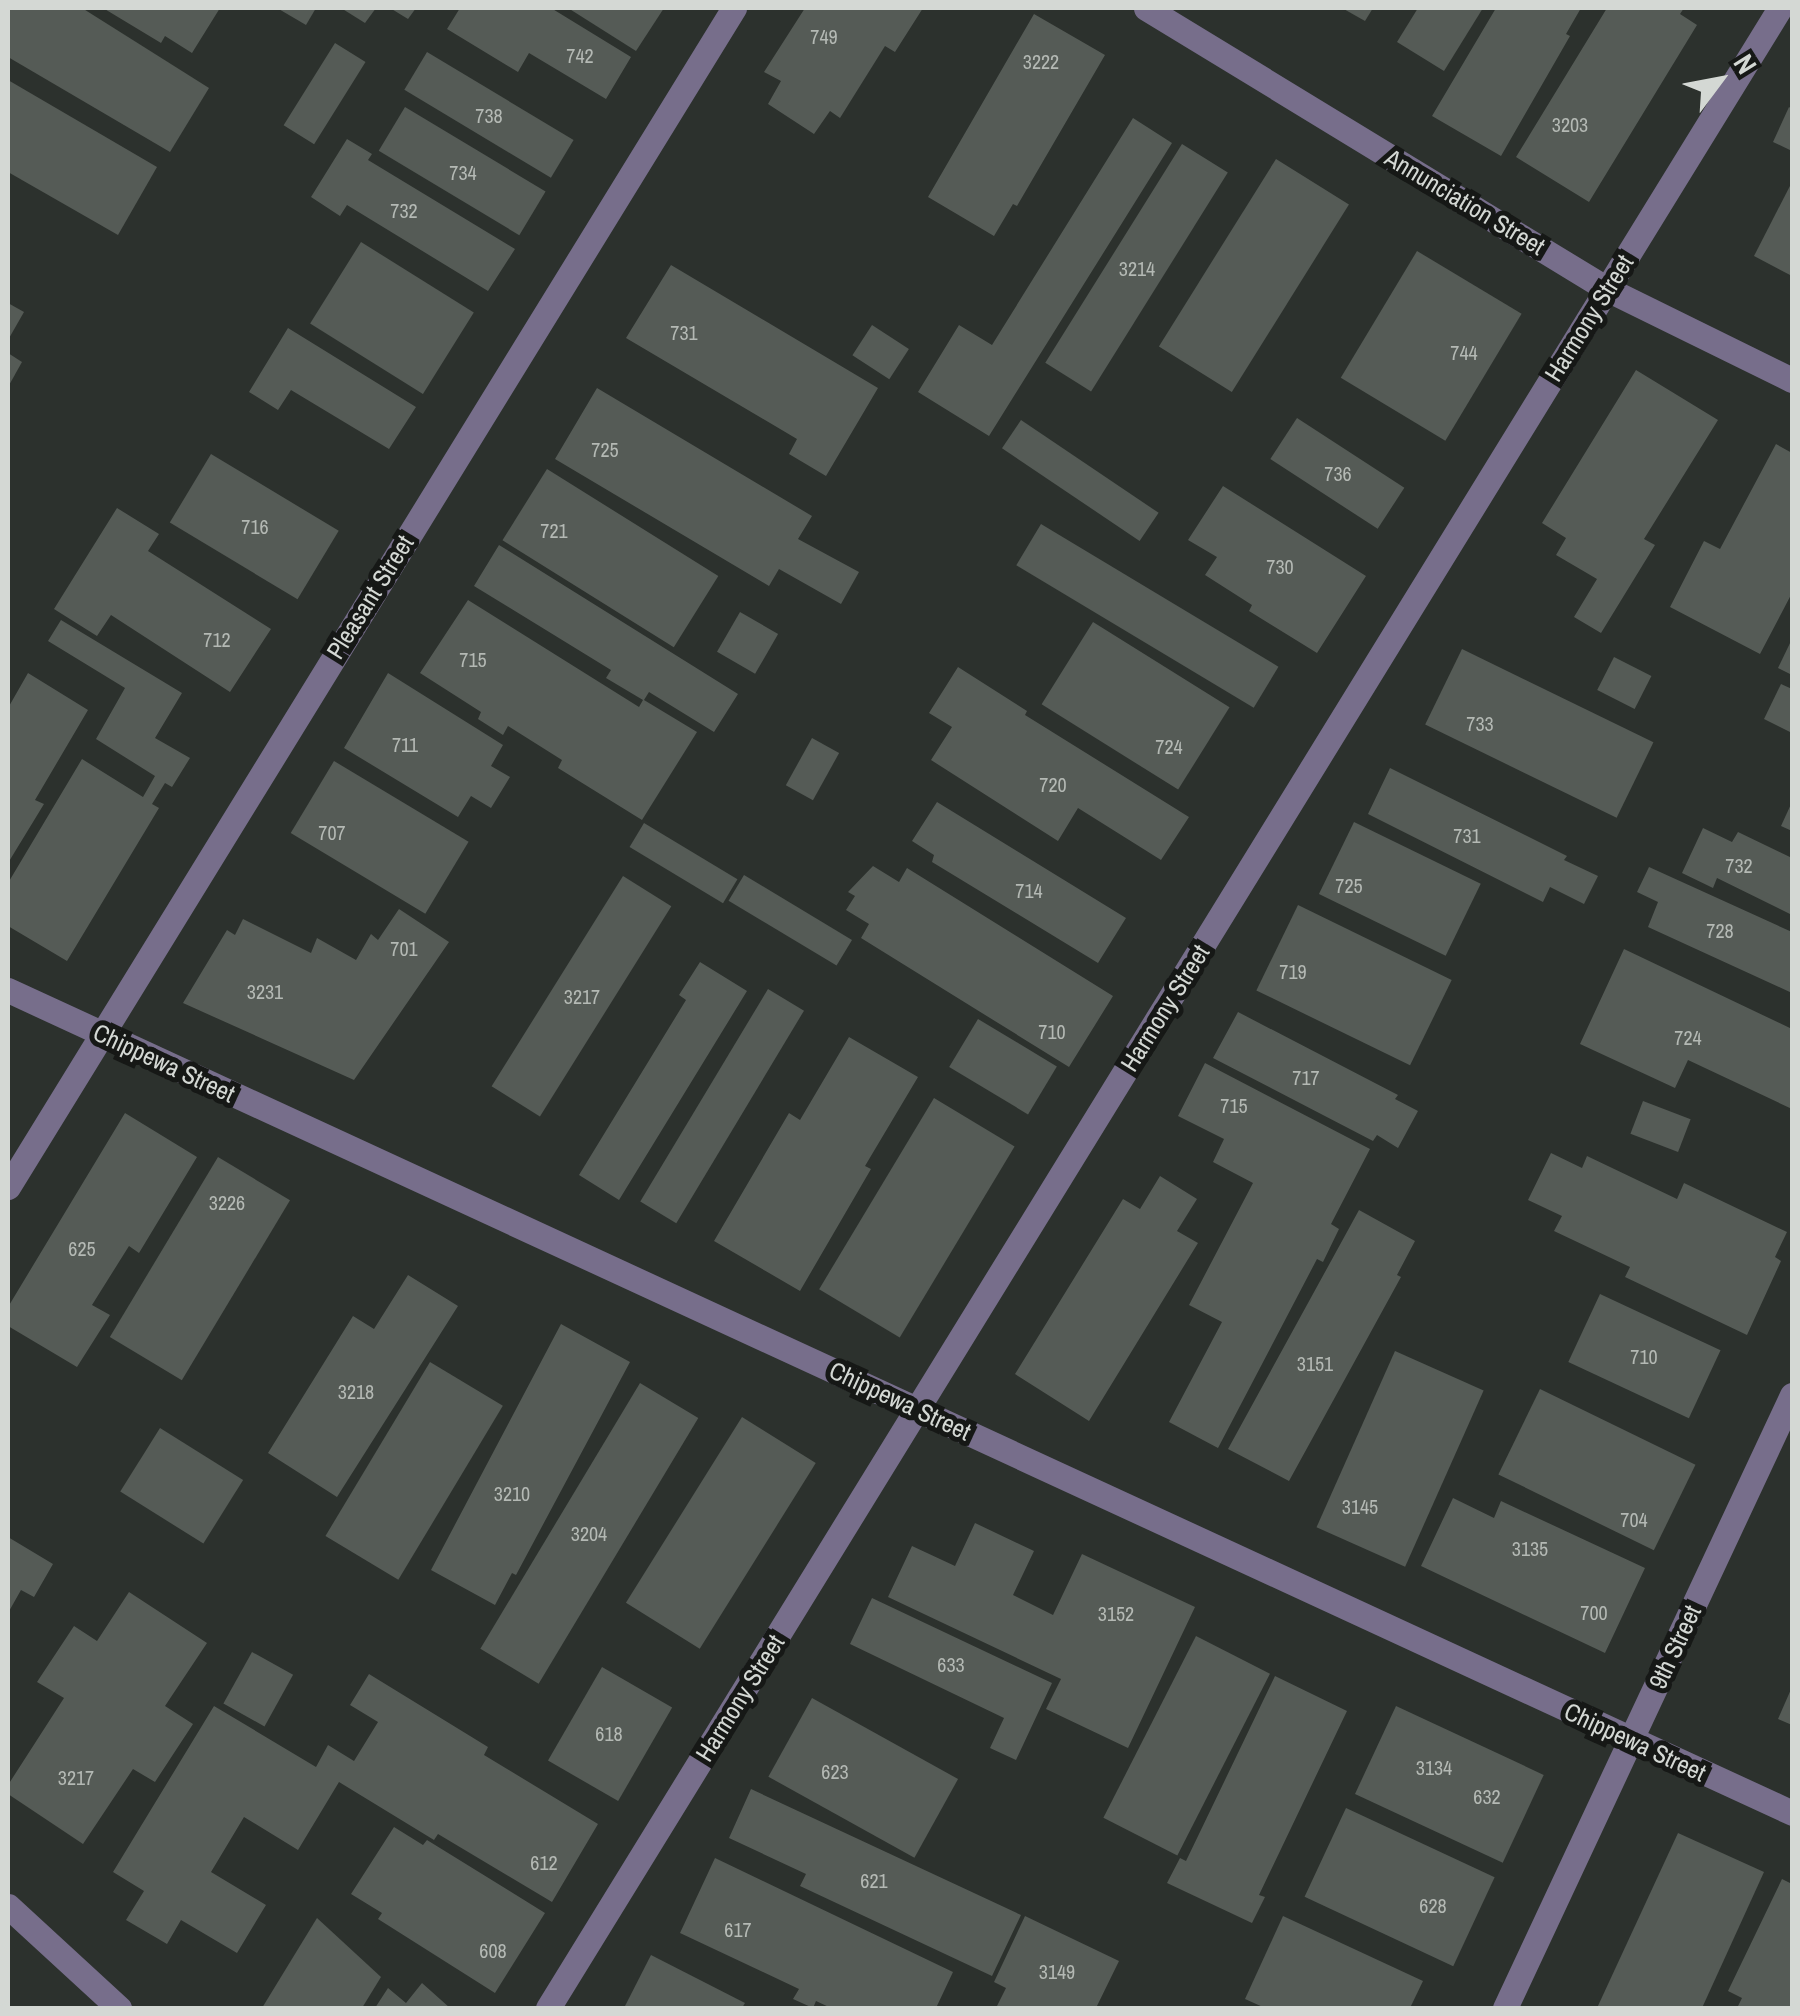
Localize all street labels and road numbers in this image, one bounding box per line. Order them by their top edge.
street label: Annunciation Street [1380,142,1550,262]
street label: Harmony Street [1538,249,1640,387]
street label: Pleasant Street [320,530,420,664]
street label: Harmony Street [1114,939,1216,1077]
street label: Chippewa Street [88,1017,240,1109]
street label: Chippewa Street [824,1355,976,1447]
street label: 9th Street [1643,1600,1707,1694]
street label: Harmony Street [689,1629,791,1767]
street label: Chippewa Street [1559,1696,1711,1788]

